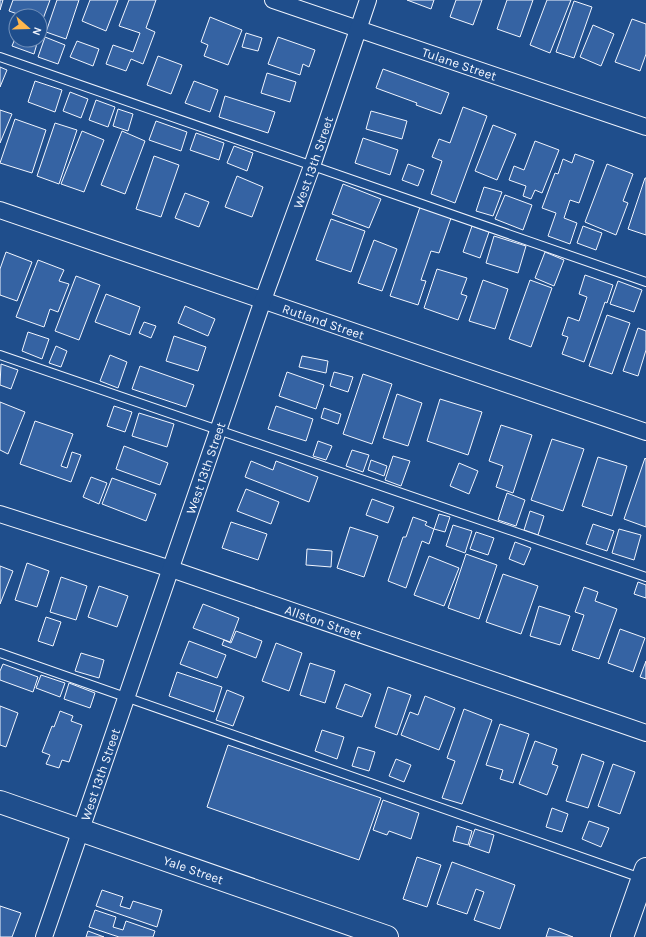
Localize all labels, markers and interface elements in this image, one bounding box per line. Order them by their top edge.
north arrow [8,8,48,48]
text: N [29,25,44,37]
street label: Tulane Street [420,44,499,83]
street label: West 13th Street [290,114,336,210]
street label: Rutland Street [280,300,367,342]
street label: West 13th Street [183,420,228,516]
street label: Allston Street [283,601,364,642]
street label: West 13th Street [77,726,123,822]
street label: Yale Street [162,852,226,887]

